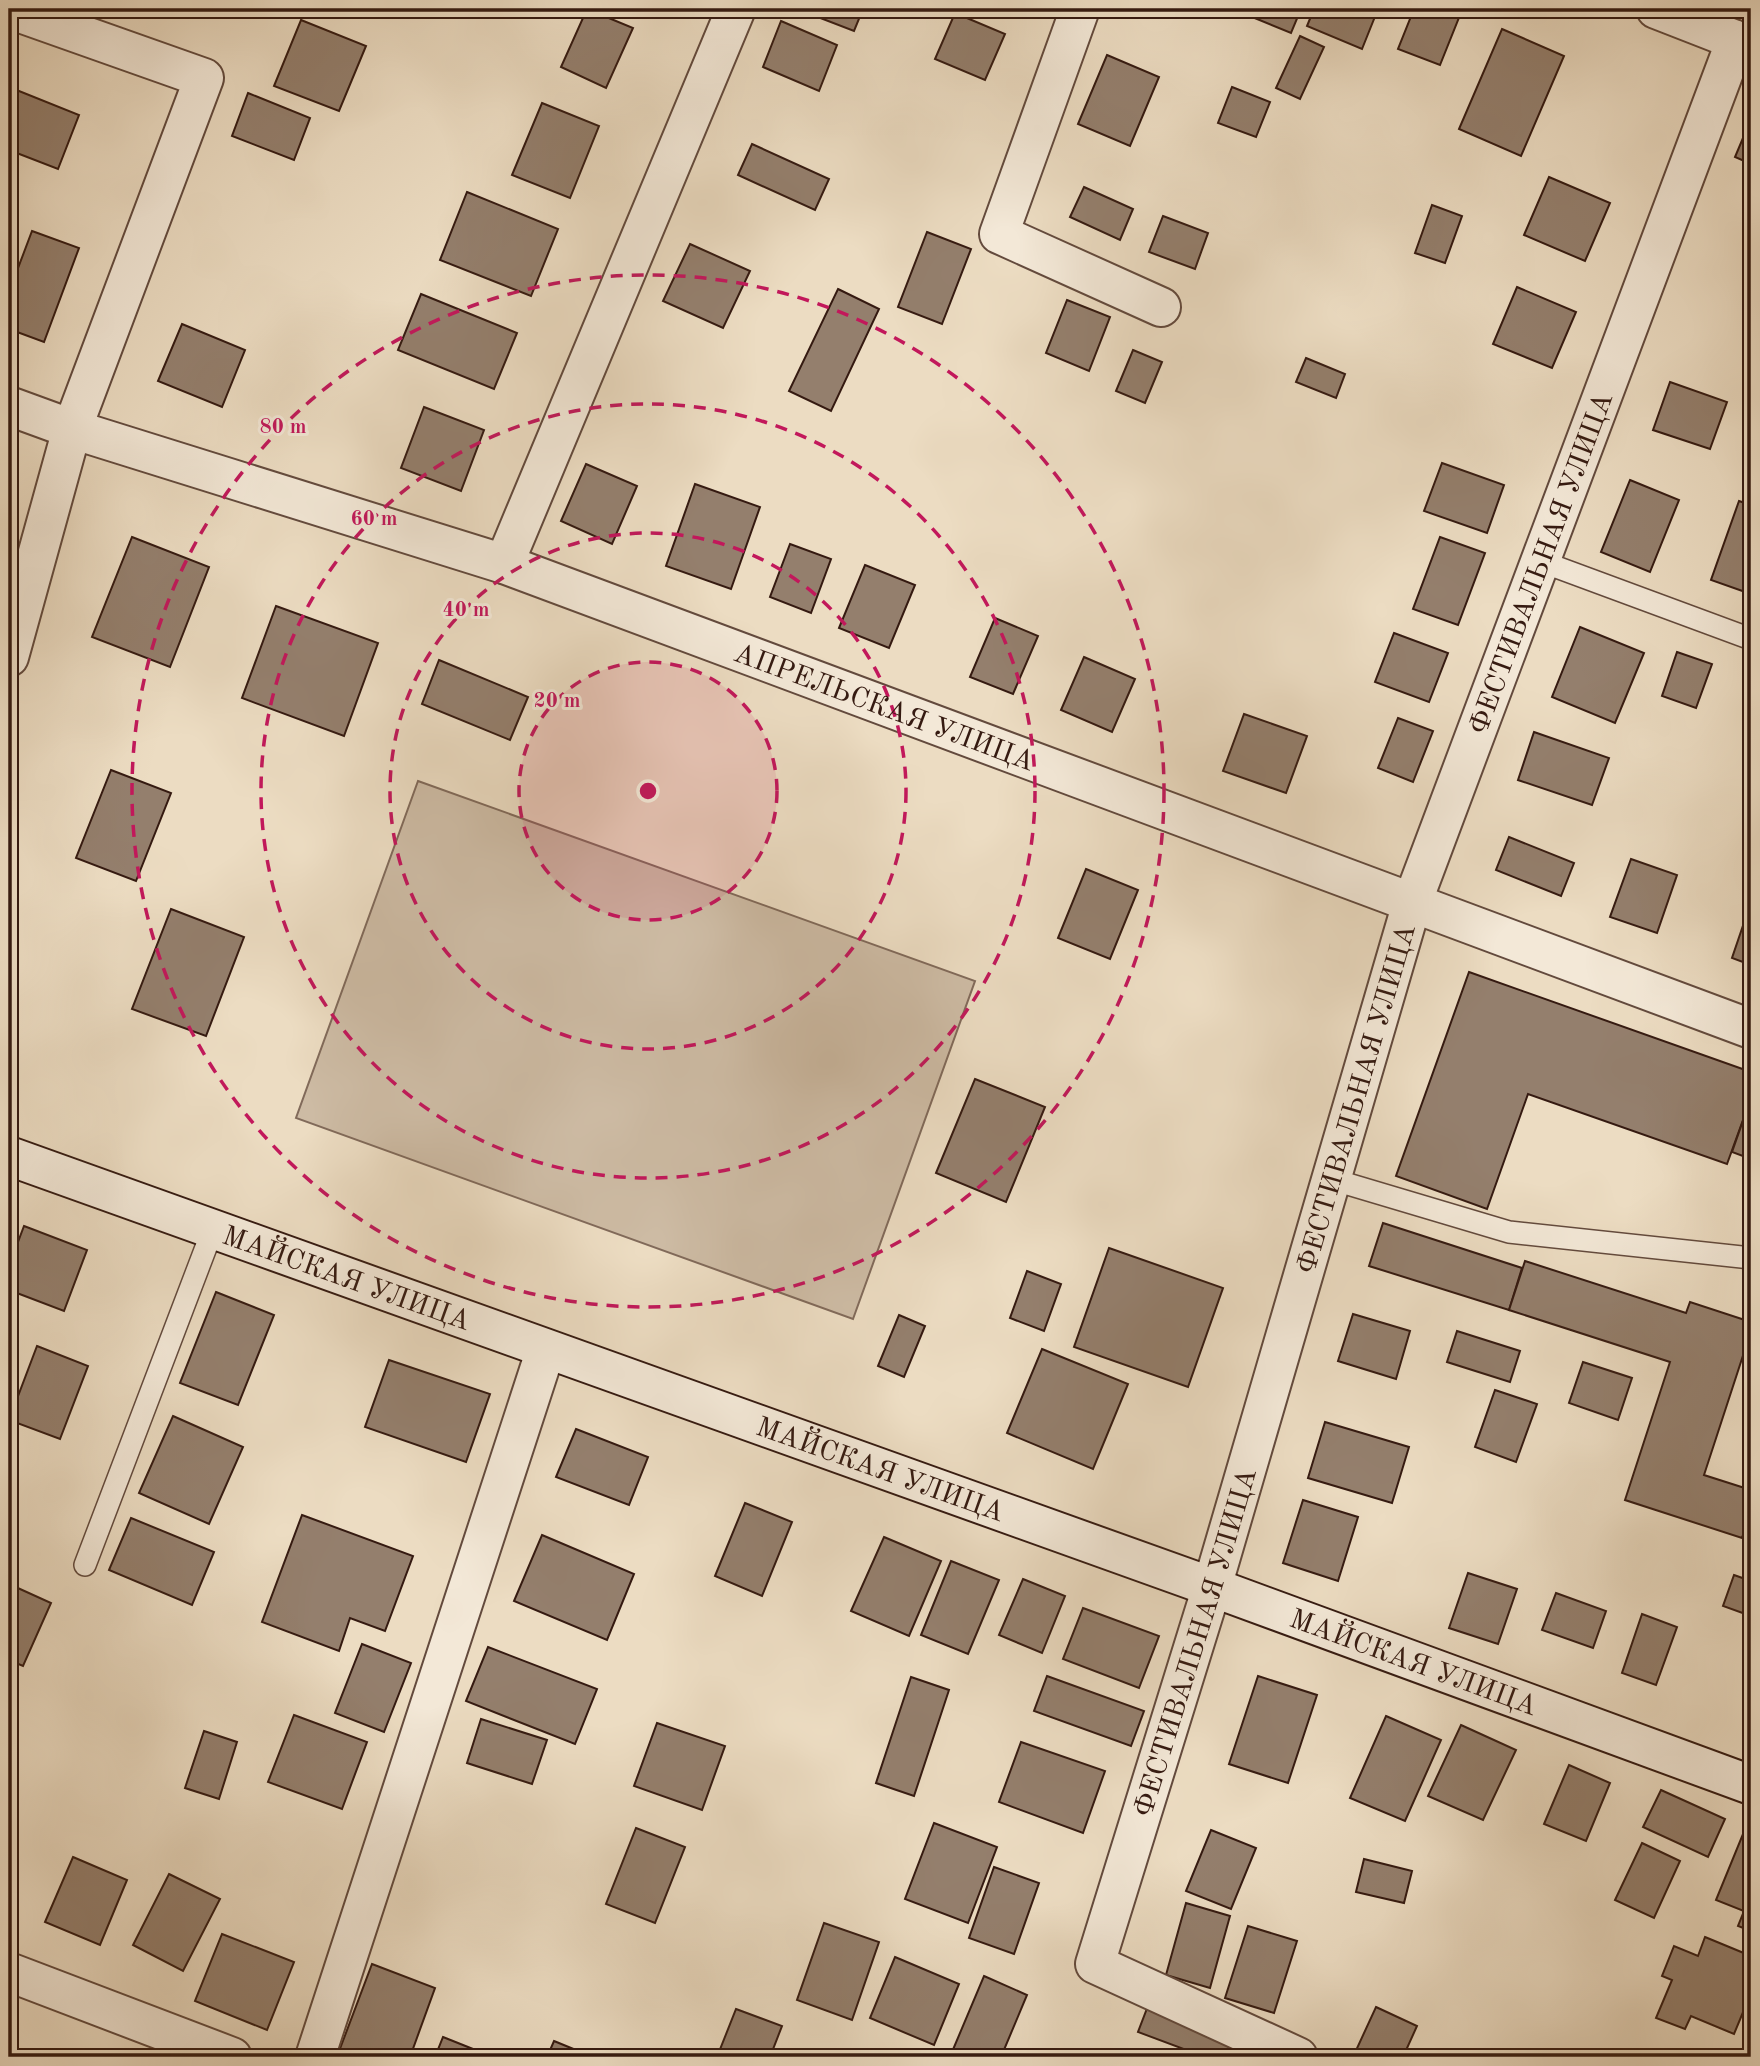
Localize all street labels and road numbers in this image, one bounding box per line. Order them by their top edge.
street label: ФЕСТИВАЛЬНАЯ УЛИЦА [1466,389,1619,739]
street label: АПРЕЛЬСКАЯ УЛИЦА [730,640,1038,778]
street label: ФЕСТИВАЛЬНАЯ УЛИЦА [1293,921,1422,1277]
street label: МАЙСКАЯ УЛИЦА [218,1223,474,1337]
street label: МАЙСКАЯ УЛИЦА [752,1414,1007,1528]
street label: ФЕСТИВАЛЬНАЯ УЛИЦА [1131,1466,1263,1821]
street label: МАЙСКАЯ УЛИЦА [1285,1606,1540,1722]

